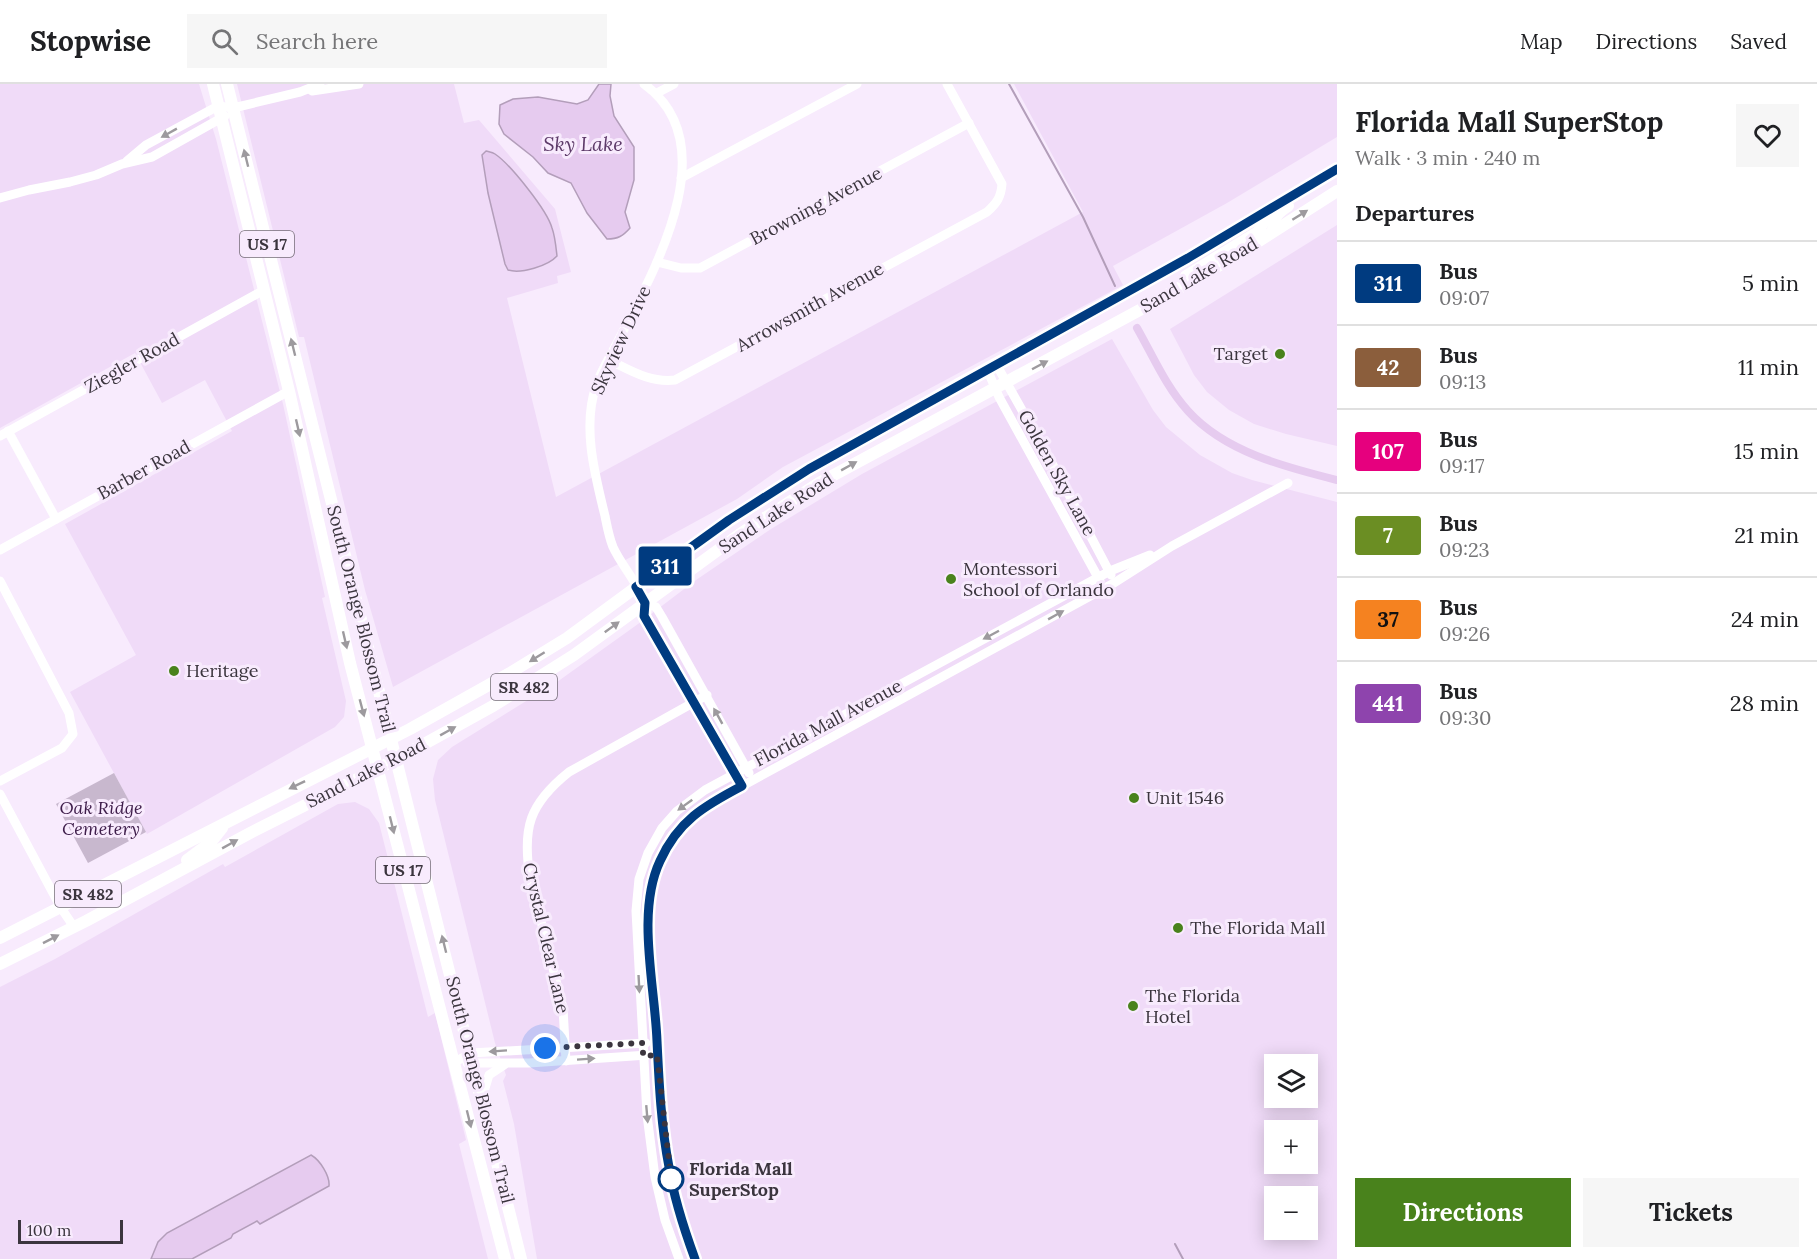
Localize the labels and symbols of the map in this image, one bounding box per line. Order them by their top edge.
one-way arrow [160,128,177,138]
water label: Sky Lake [543,131,623,156]
one-way arrow [240,149,250,167]
street label: Browning Avenue [746,161,886,250]
one-way arrow [1292,209,1308,220]
road number: US 17 [240,231,294,257]
street label: Sand Lake Road [1136,232,1262,317]
street label: Arrowsmith Avenue [731,256,888,357]
street label: Skyview Drive [585,282,656,398]
street label: Ziegler Road [80,327,183,398]
one-way arrow [288,338,298,356]
place label: Target [1213,342,1268,365]
marker: Target [1273,347,1287,361]
one-way arrow [1031,360,1048,370]
street label: Golden Sky Lane [1013,406,1102,540]
one-way arrow [293,418,303,437]
street label: Barber Road [93,434,194,505]
one-way arrow [841,461,858,471]
street label: Sand Lake Road [714,467,837,558]
street label: South Orange Blossom Trail [322,503,401,735]
line badge: 311 [630,546,700,586]
place label: Montessori School of Orlando [963,557,1114,601]
marker: Montessori School of Orlando [944,572,958,586]
one-way arrow [1048,610,1065,620]
one-way arrow [605,621,620,633]
one-way arrow [983,630,1000,640]
one-way arrow [340,631,350,649]
one-way arrow [529,651,545,662]
place label: Heritage [186,659,259,682]
marker: Heritage [167,664,181,678]
road number: SR 482 [491,674,557,700]
street label: Florida Mall Avenue [750,674,906,771]
one-way arrow [358,699,368,718]
one-way arrow [713,707,723,724]
one-way arrow [440,726,457,736]
street label: Sand Lake Road [302,732,430,813]
one-way arrow [289,781,306,790]
place label: Unit 1546 [1146,786,1224,809]
marker: Unit 1546 [1127,791,1141,805]
park label: Oak Ridge Cemetery [59,796,143,840]
one-way arrow [678,798,693,810]
one-way arrow [388,817,397,835]
one-way arrow [221,839,238,849]
road number: US 17 [376,857,430,883]
street label: Crystal Clear Lane [518,860,575,1016]
road number: SR 482 [55,881,121,907]
place label: The Florida Mall [1190,916,1325,939]
marker: The Florida Mall [1171,921,1185,935]
one-way arrow [42,935,59,944]
one-way arrow [438,935,448,954]
street label: South Orange Blossom Trail [441,974,520,1206]
one-way arrow [635,975,644,994]
place label: The Florida Hotel [1145,984,1240,1028]
marker: The Florida Hotel [1126,999,1140,1013]
your location [530,1033,560,1063]
one-way arrow [488,1047,507,1056]
one-way arrow [577,1055,596,1064]
one-way arrow [642,1104,652,1123]
one-way arrow [465,1109,475,1128]
place label: Florida Mall SuperStop [689,1157,793,1201]
marker: Florida Mall SuperStop [658,1166,684,1192]
scale bar [18,1217,123,1244]

